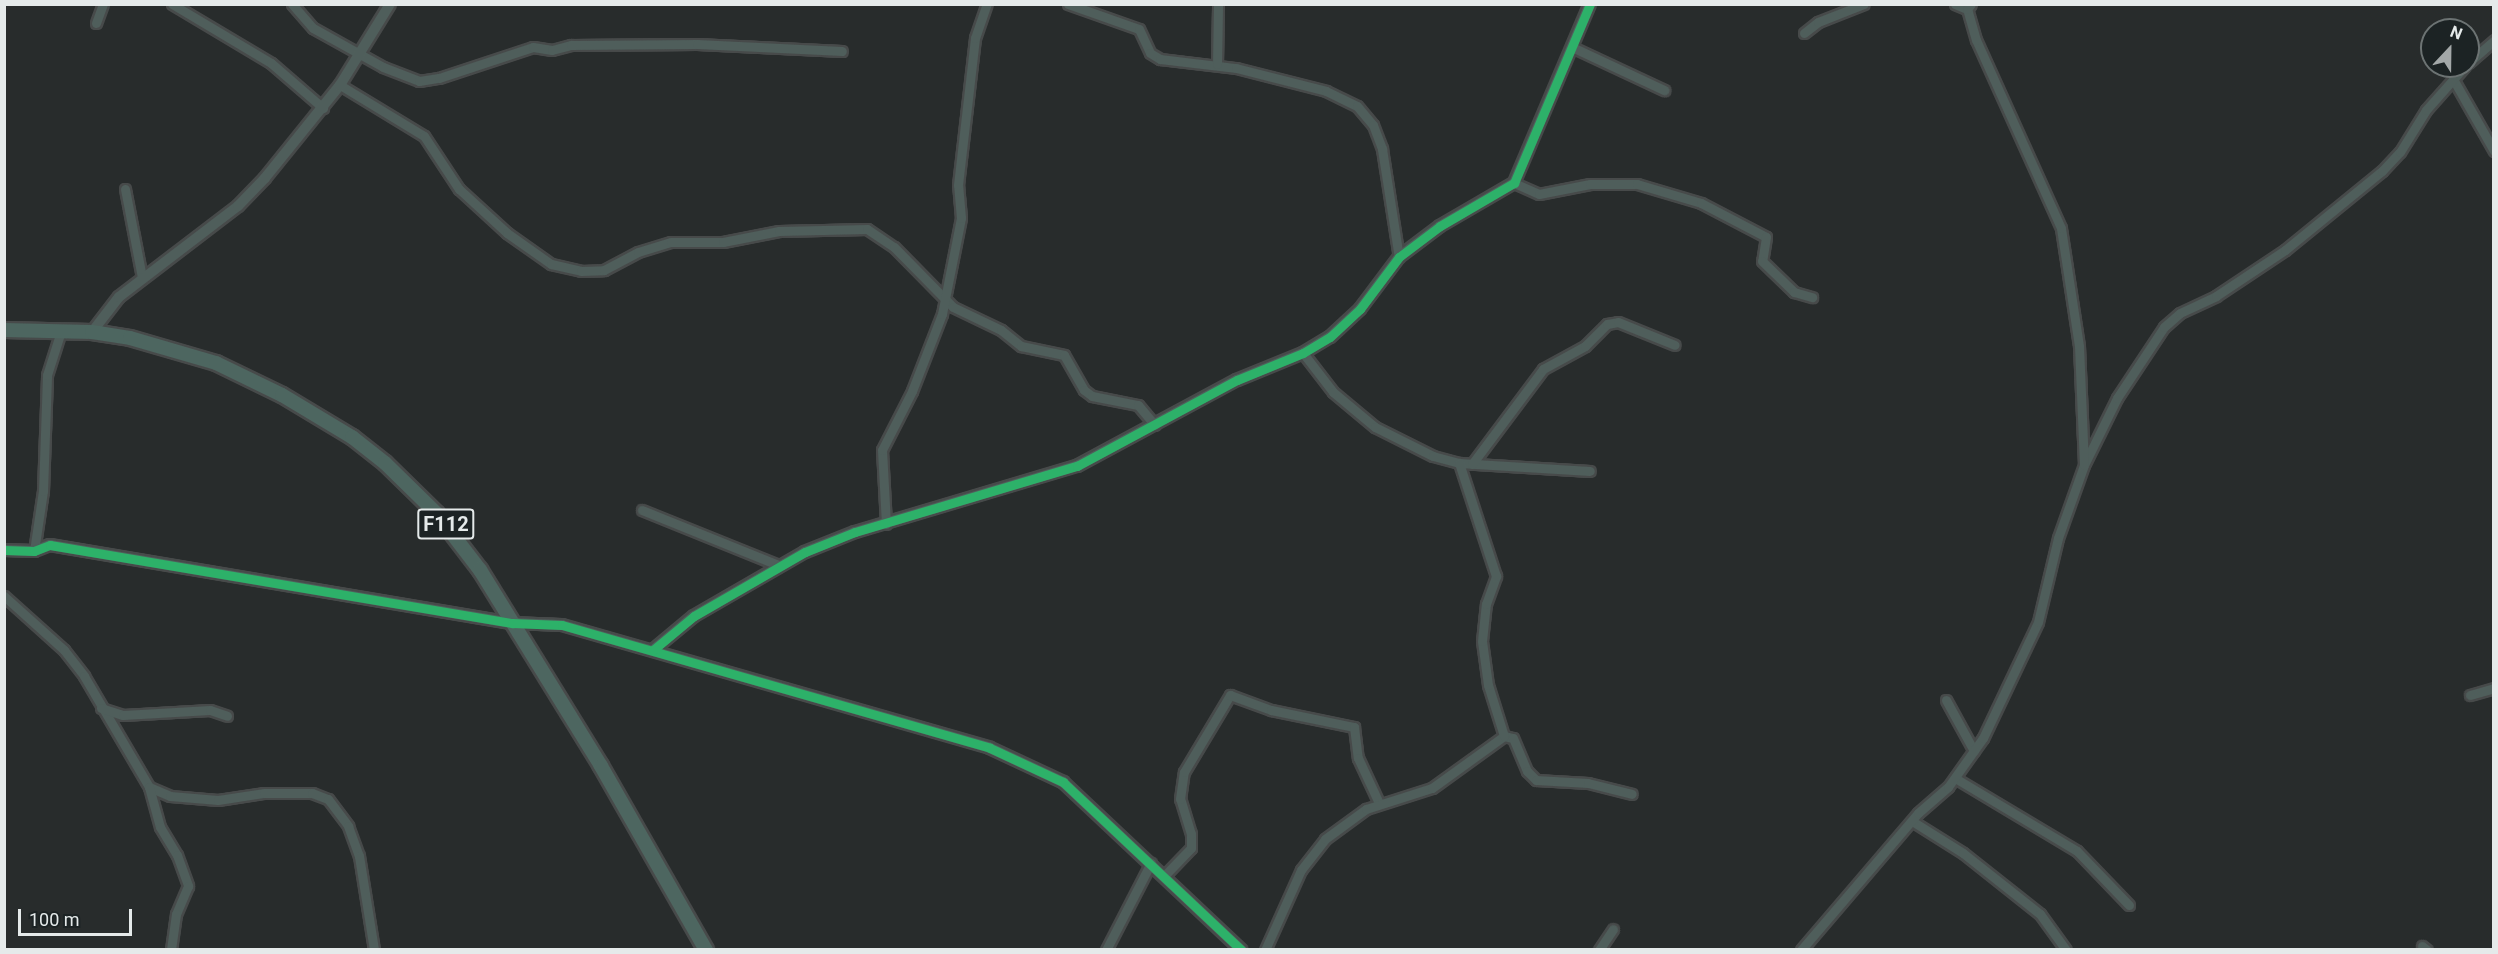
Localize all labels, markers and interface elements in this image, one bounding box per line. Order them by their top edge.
north arrow [2420,18,2480,78]
text: N [2447,22,2465,44]
road number: F112 [416,507,476,541]
scale bar [21,897,135,935]
text: 100 m [29,909,80,930]

